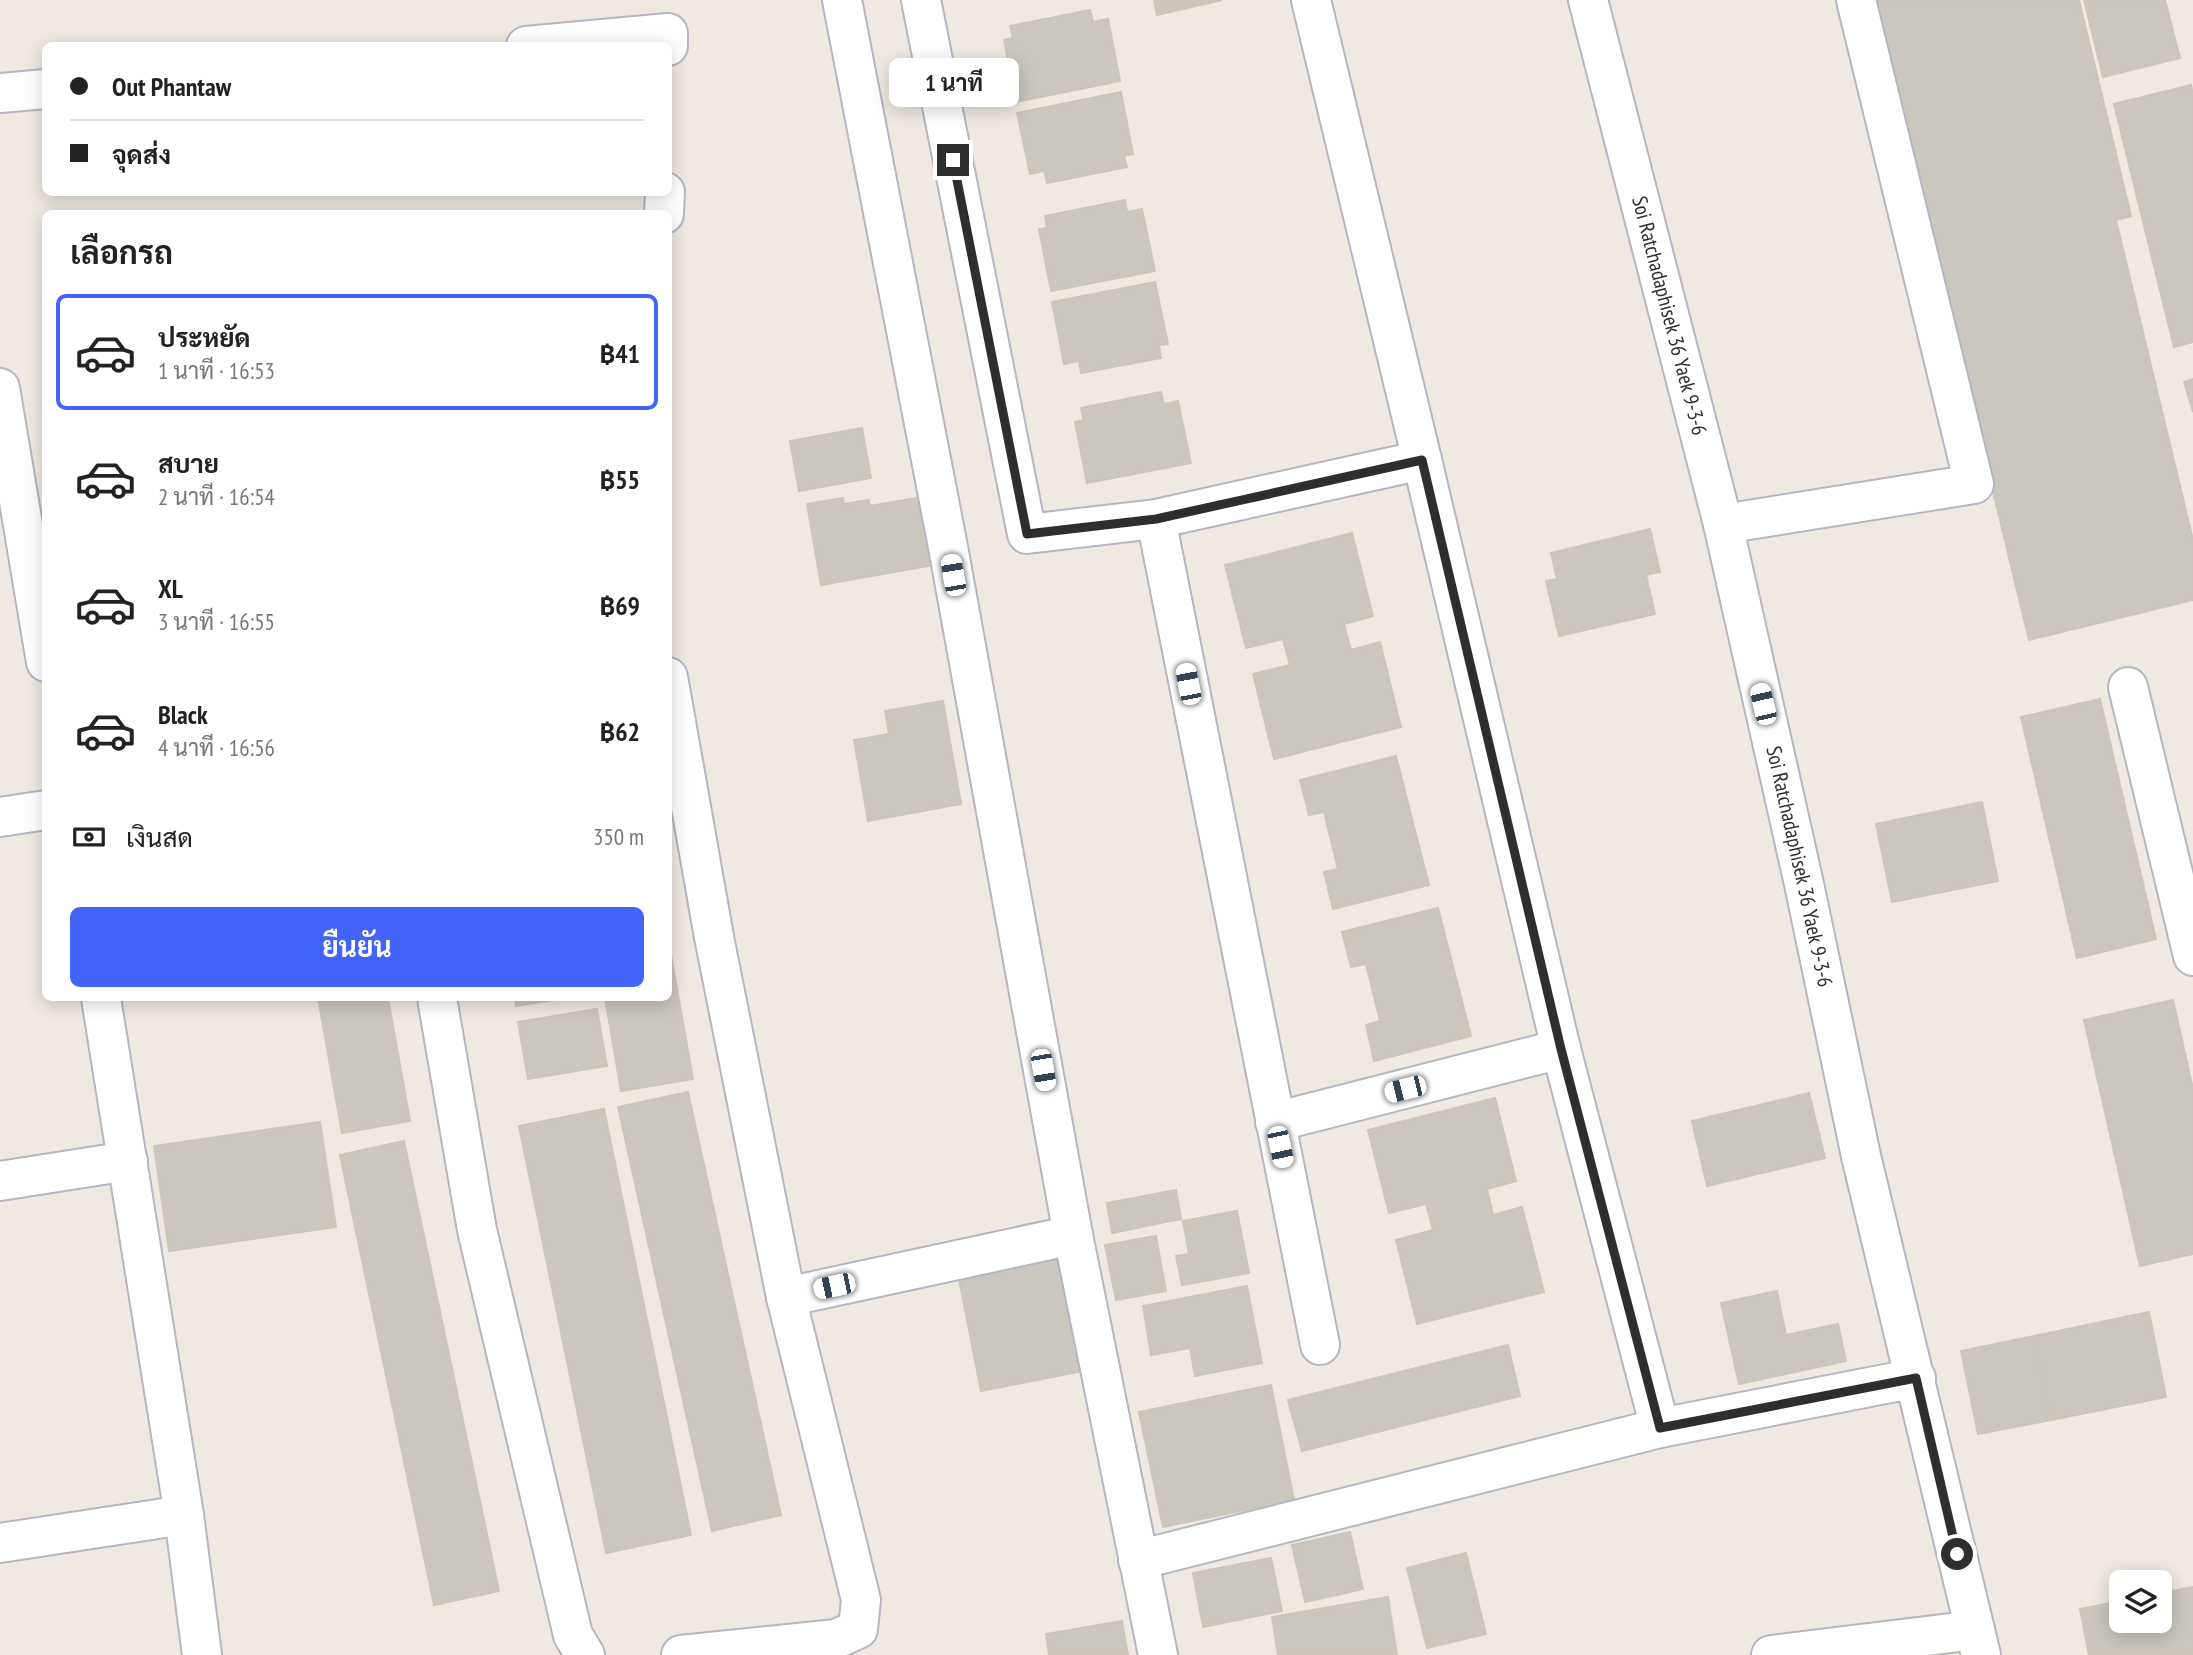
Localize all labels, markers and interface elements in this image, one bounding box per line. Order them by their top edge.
callout: 1 นาที [888,58,1018,108]
text: 1 นาที [925,68,983,97]
text: Out Phantaw [112,70,231,103]
text: จุดส่ง [112,138,171,171]
route end [937,144,969,176]
street label: Soi Ratchadaphisek 36 Yaek 9-3-6 [1626,193,1714,438]
text: เลือกรถ [70,231,173,273]
icon: car [74,321,137,384]
text: ประหยัด [158,321,251,354]
text: ฿41 [599,337,640,370]
text: 1 นาที · 16:53 [158,356,275,385]
icon: car [74,447,137,510]
text: สบาย [158,447,219,480]
text: ฿55 [599,463,640,496]
text: 2 นาที · 16:54 [158,482,275,511]
car [940,552,967,598]
text: XL [158,572,183,605]
icon: car [74,573,137,636]
text: ฿69 [599,589,640,622]
text: 3 นาที · 16:55 [158,607,275,636]
car [1174,661,1203,707]
car [1749,681,1778,727]
text: Black [158,698,208,731]
icon: car [74,699,137,762]
text: ฿62 [599,715,640,748]
text: 4 นาที · 16:56 [158,733,275,762]
street label: Soi Ratchadaphisek 36 Yaek 9-3-6 [1760,743,1839,989]
icon: cash [70,818,108,856]
text: เงินสด [126,821,193,854]
text: 350 m [593,822,644,851]
button: ยืนยัน [70,907,644,987]
car [1030,1047,1057,1093]
car [1383,1074,1428,1104]
car [1266,1124,1295,1170]
car [812,1271,857,1301]
route start [1941,1538,1973,1570]
map controls [2109,1570,2172,1633]
button: layers [2109,1570,2172,1633]

